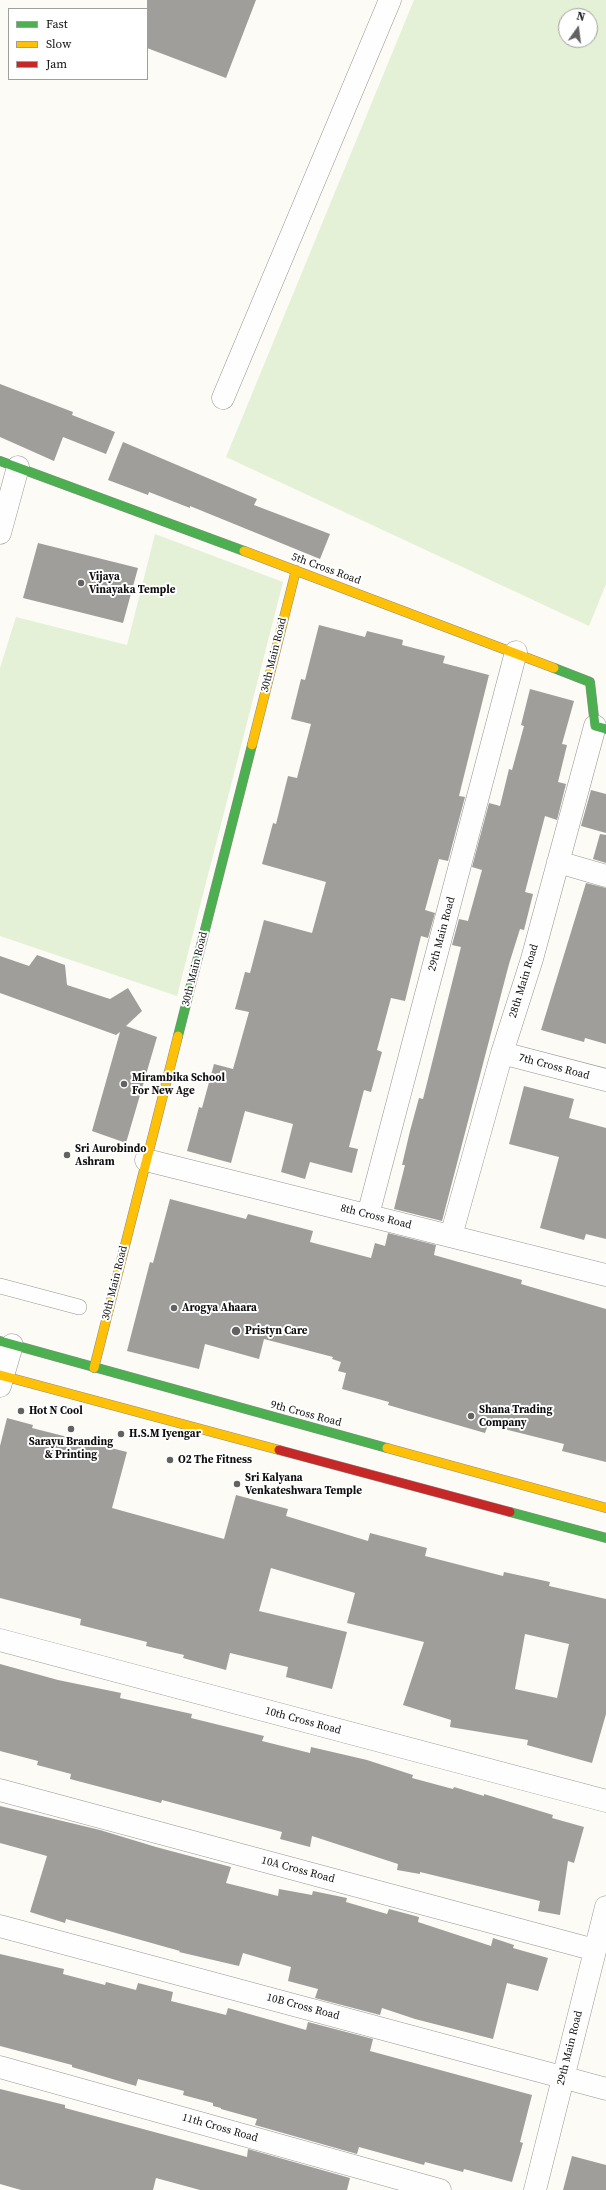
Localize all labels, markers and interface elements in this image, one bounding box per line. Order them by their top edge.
legend [8,8,148,80]
north arrow [558,8,598,48]
text: N [575,9,586,25]
text: Fast [46,16,68,32]
text: Slow [46,36,71,52]
text: Jam [46,56,67,72]
street label: 5th Cross Road [290,550,362,588]
place label: Vijaya Vinayaka Temple [89,570,175,596]
marker: Vijaya Vinayaka Temple [76,578,86,588]
street label: 30th Main Road [258,616,290,694]
street label: 29th Main Road [426,895,458,973]
street label: 30th Main Road [179,930,211,1008]
street label: 28th Main Road [507,942,541,1020]
street label: 7th Cross Road [517,1051,591,1083]
place label: Mirambika School For New Age [132,1071,225,1097]
marker: Mirambika School For New Age [119,1079,129,1089]
place label: Sri Aurobindo Ashram [75,1142,146,1168]
marker: Sri Aurobindo Ashram [62,1150,72,1160]
street label: 8th Cross Road [339,1202,413,1232]
street label: 30th Main Road [99,1244,131,1322]
place label: Arogya Ahaara [182,1301,257,1315]
marker: Arogya Ahaara [169,1303,179,1313]
place label: Pristyn Care [245,1324,308,1338]
marker: Pristyn Care [230,1325,242,1337]
street label: 9th Cross Road [269,1398,343,1430]
place label: Shana Trading Company [479,1403,552,1429]
place label: Hot N Cool [29,1404,83,1418]
marker: Hot N Cool [16,1406,26,1416]
marker: Shana Trading Company [466,1411,476,1421]
marker: Sarayu Branding & Printing [66,1424,76,1434]
place label: H.S.M Iyengar [129,1427,201,1441]
marker: H.S.M Iyengar [116,1429,126,1439]
place label: Sarayu Branding & Printing [29,1435,113,1461]
place label: O2 The Fitness [178,1453,252,1467]
marker: O2 The Fitness [165,1455,175,1465]
place label: Sri Kalyana Venkateshwara Temple [245,1471,362,1497]
marker: Sri Kalyana Venkateshwara Temple [232,1479,242,1489]
street label: 10th Cross Road [263,1704,343,1738]
street label: 10A Cross Road [260,1854,336,1886]
street label: 10B Cross Road [265,1991,341,2023]
street label: 29th Main Road [554,2009,586,2087]
street label: 11th Cross Road [181,2111,259,2145]

